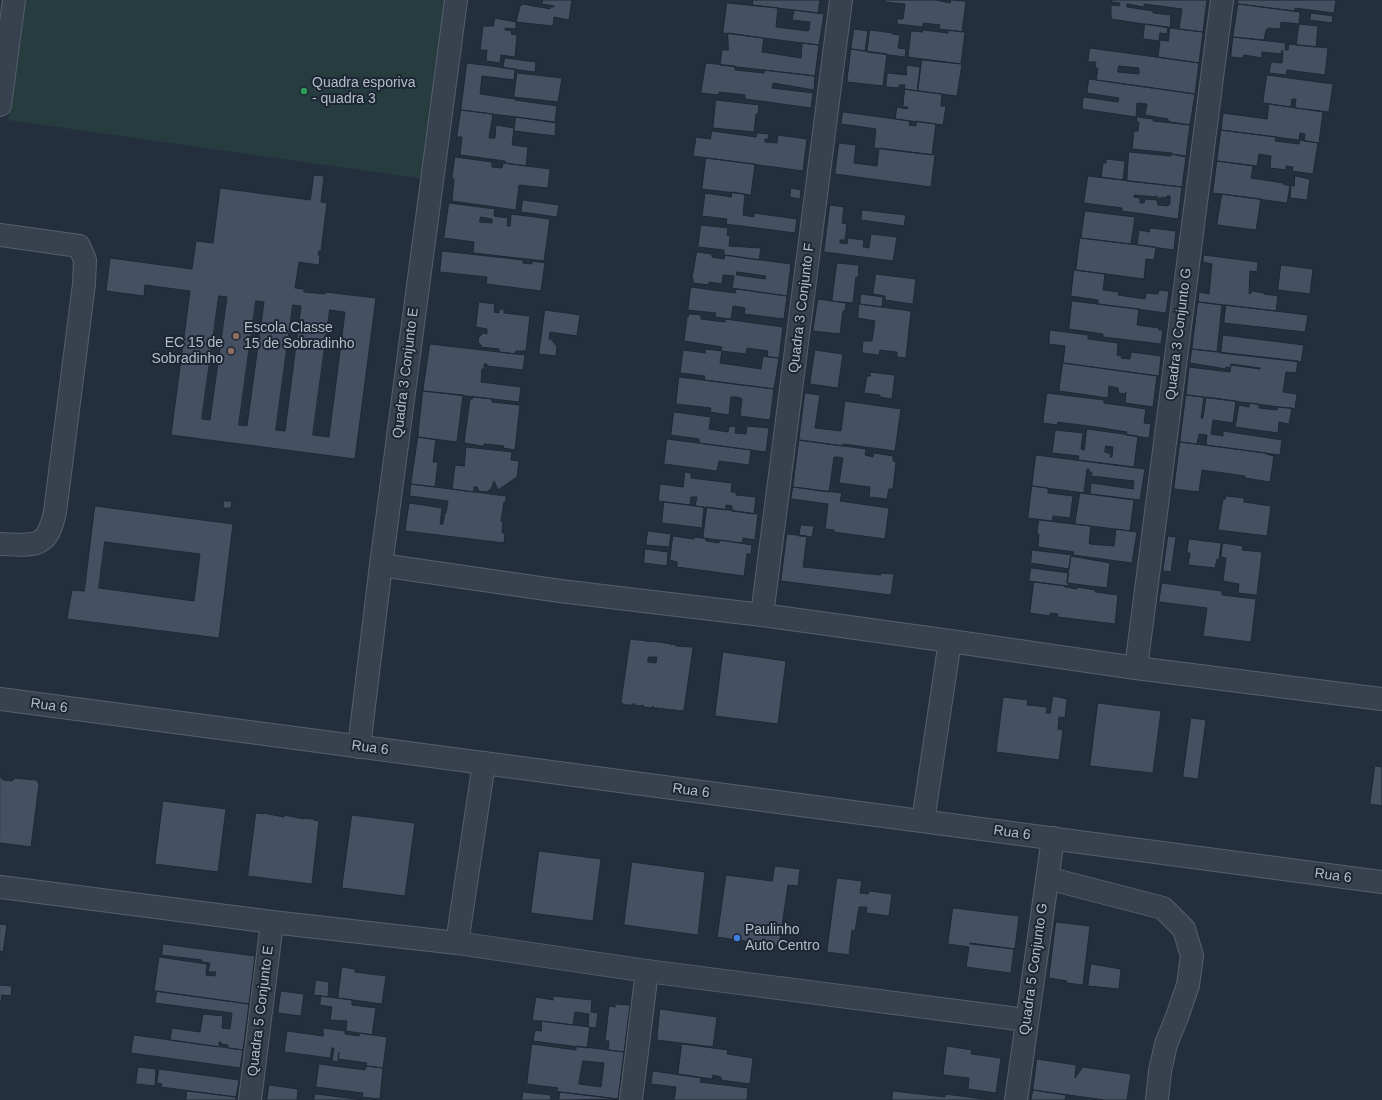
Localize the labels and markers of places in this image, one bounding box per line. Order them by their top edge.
place label: Quadra esporiva - quadra 3 [312,75,416,108]
marker: Quadra esporiva - quadra 3 [299,86,309,96]
place label: Escola Classe 15 de Sobradinho [244,320,355,352]
marker: Escola Classe 15 de Sobradinho [231,331,241,341]
place label: EC 15 de Sobradinho [151,335,223,368]
marker: EC 15 de Sobradinho [226,346,236,356]
place label: Paulinho Auto Centro [745,922,820,954]
marker: Paulinho Auto Centro [732,933,742,943]

